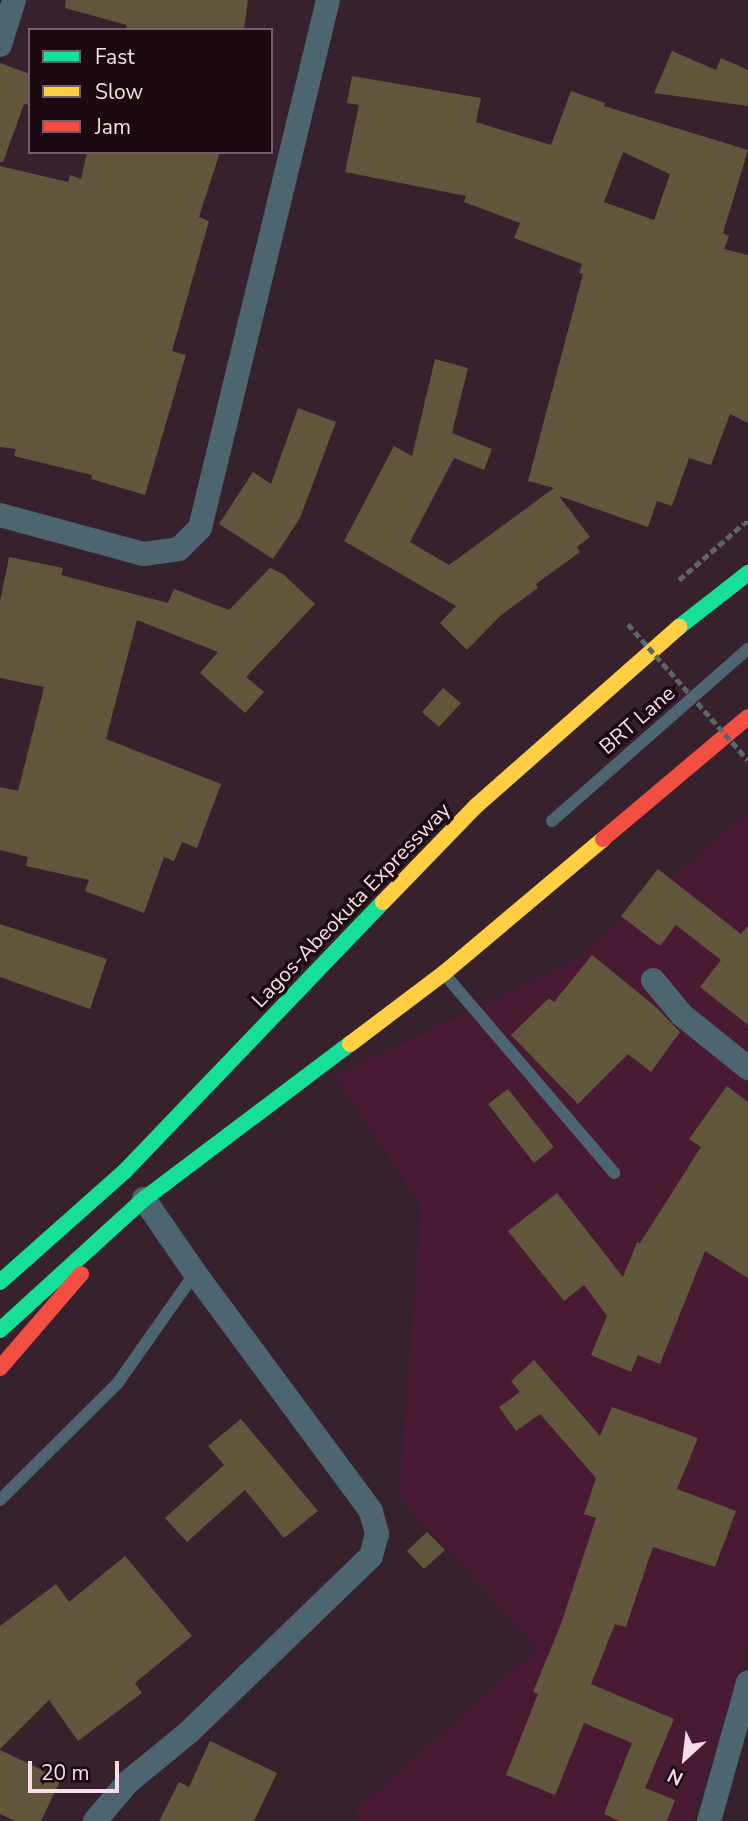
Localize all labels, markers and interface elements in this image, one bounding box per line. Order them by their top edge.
legend [28,28,273,154]
text: Fast [95,43,135,71]
text: Slow [95,78,143,106]
text: Jam [95,113,131,141]
street label: BRT Lane [594,680,680,760]
street label: Lagos-Abeokuta Expressway [246,797,456,1013]
north arrow [650,1723,720,1793]
scale bar [32,1748,122,1792]
text: 20 m [41,1759,90,1787]
text: N [663,1762,688,1792]

